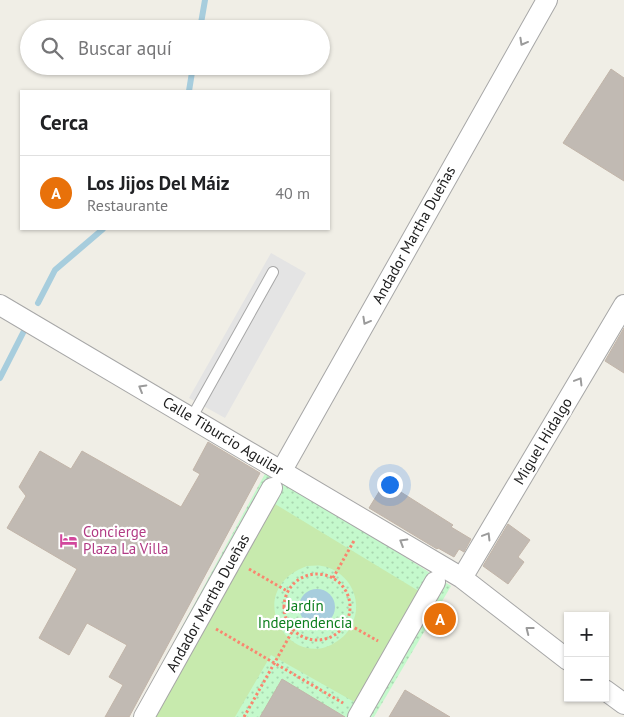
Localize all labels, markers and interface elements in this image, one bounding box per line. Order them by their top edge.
search box [20,20,330,75]
icon: search [38,34,66,62]
text: Buscar aquí [78,36,172,60]
one-way arrow [519,37,529,46]
text: Cerca [40,109,89,136]
street label: Andador Martha Dueñas [368,162,459,307]
text: Los Jijos Del Máiz [87,171,229,195]
text: A [51,183,61,203]
text: 40 m [275,183,310,203]
text: Restaurante [87,195,168,215]
one-way arrow [362,316,372,325]
one-way arrow [572,378,582,387]
one-way arrow [139,385,148,395]
street label: Calle Tiburcio Aguilar [160,392,287,479]
street label: Miguel Hidalgo [509,394,576,488]
your location [377,472,403,498]
place label: Concierge Plaza La Villa [83,522,169,558]
street label: Andador Martha Dueñas [162,530,253,675]
hotel icon: Concierge Plaza La Villa [59,531,79,551]
one-way arrow [480,532,490,541]
one-way arrow [399,539,408,549]
park label: Jardín Independencia [258,596,352,632]
pin: A [424,600,456,638]
map controls [564,612,609,702]
button: + [564,612,609,657]
one-way arrow [526,628,535,636]
button: − [564,657,609,702]

